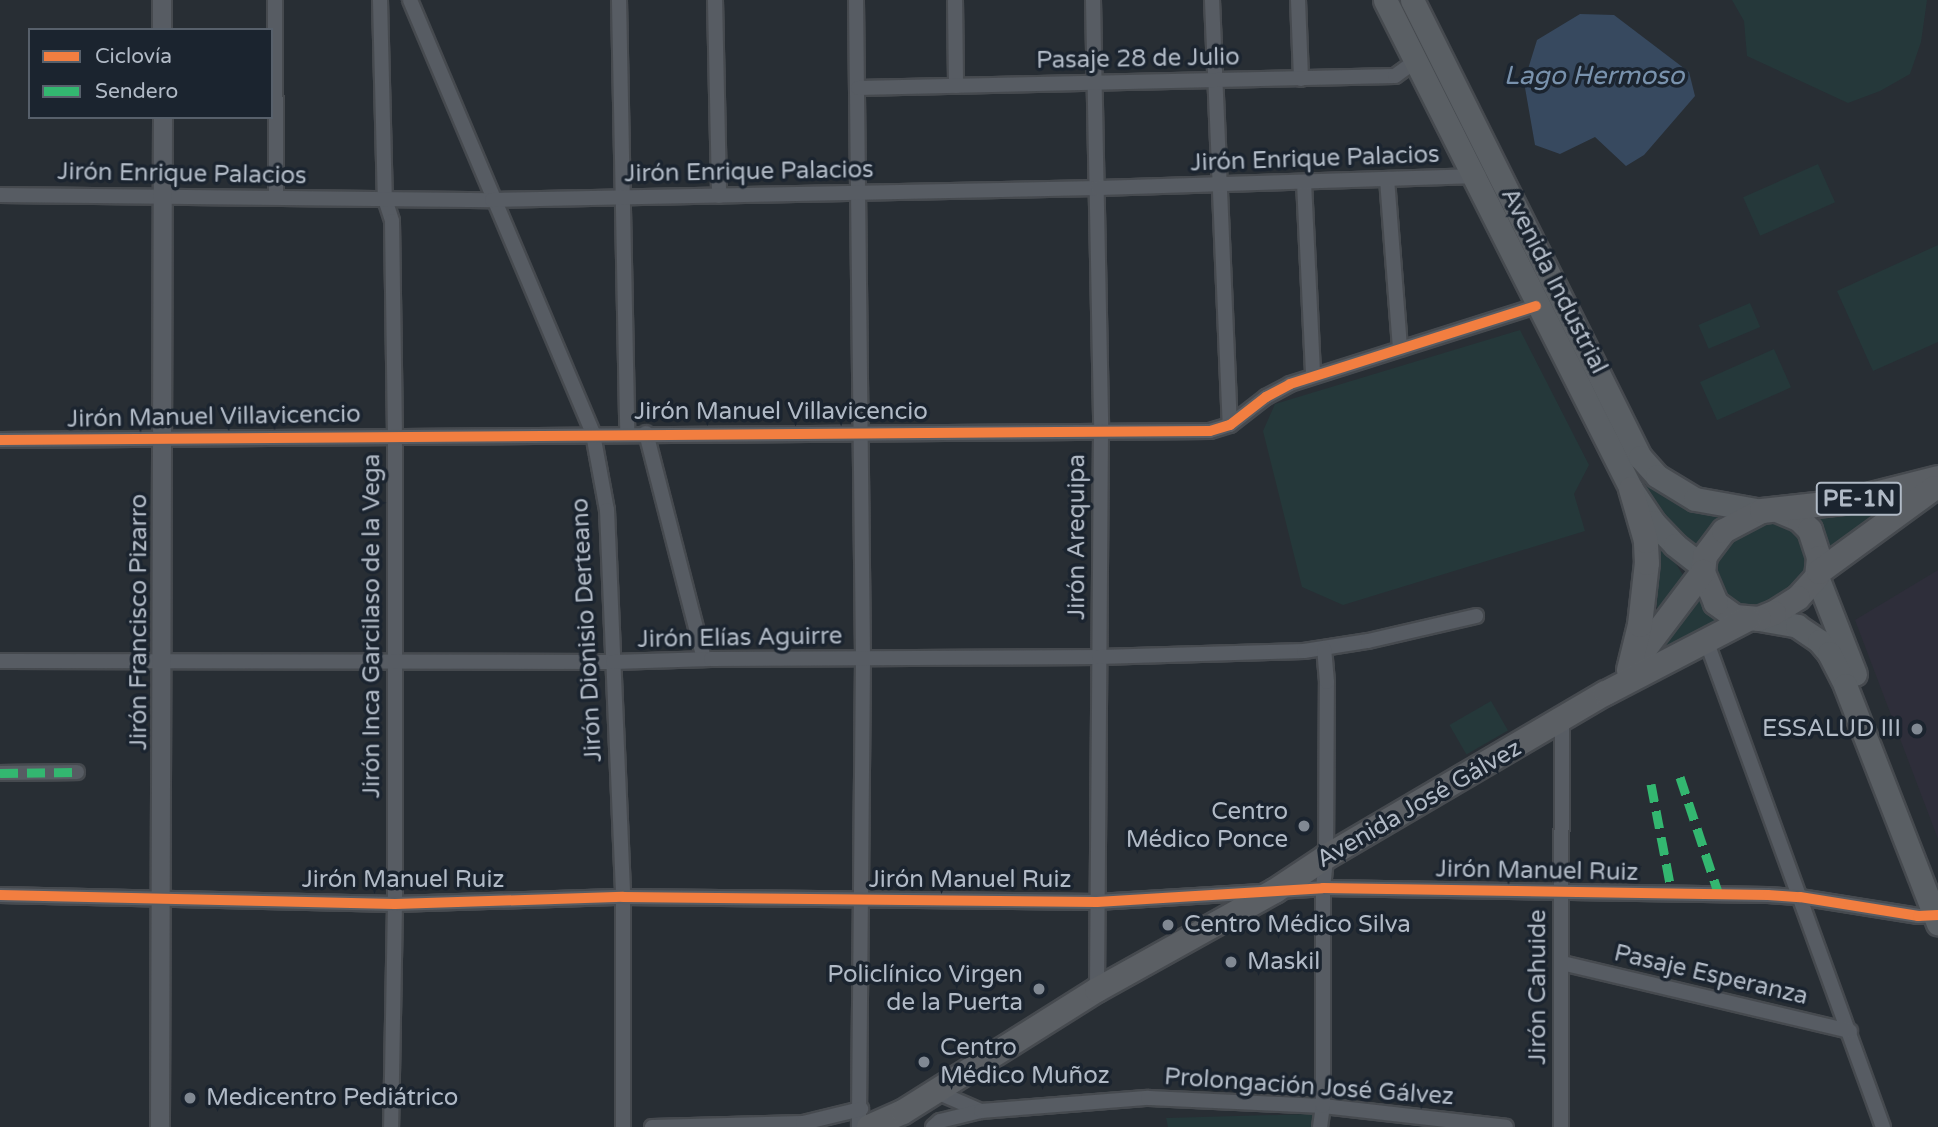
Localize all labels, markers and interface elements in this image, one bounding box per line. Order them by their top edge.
legend [28,28,273,119]
street label: Pasaje 28 de Julio [1036,43,1240,75]
text: Ciclovía [95,44,172,69]
water label: Lago Hermoso [1504,60,1684,92]
text: Sendero [95,79,178,104]
street label: Jirón Enrique Palacios [1190,140,1440,178]
street label: Jirón Enrique Palacios [624,155,874,189]
street label: Jirón Enrique Palacios [57,157,307,191]
street label: Avenida Industrial [1495,183,1613,379]
street label: Jirón Manuel Villavicencio [634,398,928,426]
street label: Jirón Manuel Villavicencio [67,400,361,434]
street label: Jirón Inca Garcilaso de la Vega [358,454,386,798]
street label: Jirón Arequipa [1063,454,1091,620]
road number: PE-1N [1815,480,1903,519]
street label: Jirón Francisco Pizarro [125,494,153,750]
street label: Jirón Dionisio Derteano [566,497,608,763]
street label: Jirón Elías Aguirre [637,622,843,654]
place label: ESSALUD III [1762,715,1901,743]
marker: ESSALUD III [1907,719,1927,739]
street label: Avenida José Gálvez [1312,734,1526,874]
place label: Centro Médico Ponce [1126,798,1288,854]
marker: Centro Médico Ponce [1294,816,1314,836]
street label: Jirón Manuel Ruiz [1435,855,1639,887]
street label: Jirón Manuel Ruiz [302,866,504,894]
street label: Jirón Manuel Ruiz [869,866,1071,894]
street label: Jirón Cahuide [1524,909,1552,1065]
place label: Centro Médico Silva [1184,911,1411,939]
marker: Centro Médico Silva [1158,915,1178,935]
street label: Pasaje Esperanza [1611,939,1811,1011]
place label: Maskil [1247,948,1320,976]
marker: Maskil [1221,952,1241,972]
place label: Policlínico Virgen de la Puerta [827,961,1023,1017]
marker: Policlínico Virgen de la Puerta [1029,979,1049,999]
place label: Centro Médico Muñoz [940,1034,1110,1090]
marker: Centro Médico Muñoz [914,1052,934,1072]
street label: Prolongación José Gálvez [1163,1063,1455,1111]
place label: Medicentro Pediátrico [206,1084,458,1112]
marker: Medicentro Pediátrico [180,1088,200,1108]

